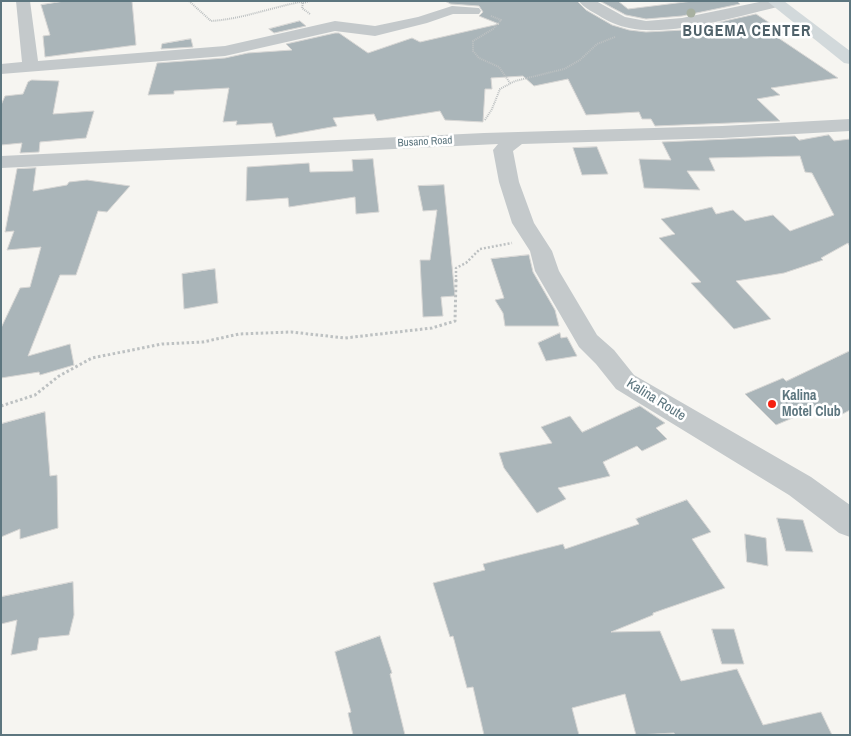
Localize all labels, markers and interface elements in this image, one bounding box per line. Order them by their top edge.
district label: BUGEMA CENTER [681,22,813,42]
street label: Busano Road [397,134,453,150]
street label: Kalina Route [623,375,689,425]
place label: Kalina Motel Club [782,388,841,421]
marker: Kalina Motel Club [766,398,778,410]

